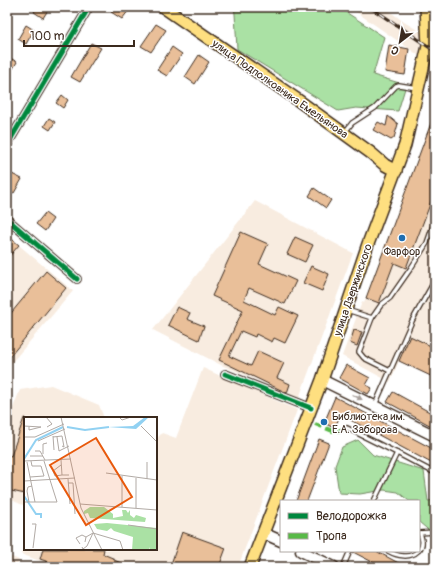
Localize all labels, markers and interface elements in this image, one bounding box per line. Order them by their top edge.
scale bar [24,22,134,48]
north arrow [380,22,420,62]
text: 100 m [30,29,65,44]
street label: улица Подполковника Емельянова [209,36,351,141]
text: С [389,43,401,57]
marker: Фарфор [397,233,407,243]
street label: улица Дзержинского [331,242,375,339]
place label: Фарфор [384,245,420,258]
one-way arrow [351,394,363,400]
place label: Библиотека им. Е.А. Заборова [332,410,405,436]
inset map [24,417,157,550]
marker: Библиотека им. Е.А. Заборова [319,417,329,427]
legend [280,500,420,552]
text: Велодорожка [316,509,387,524]
text: Тропа [316,529,347,544]

